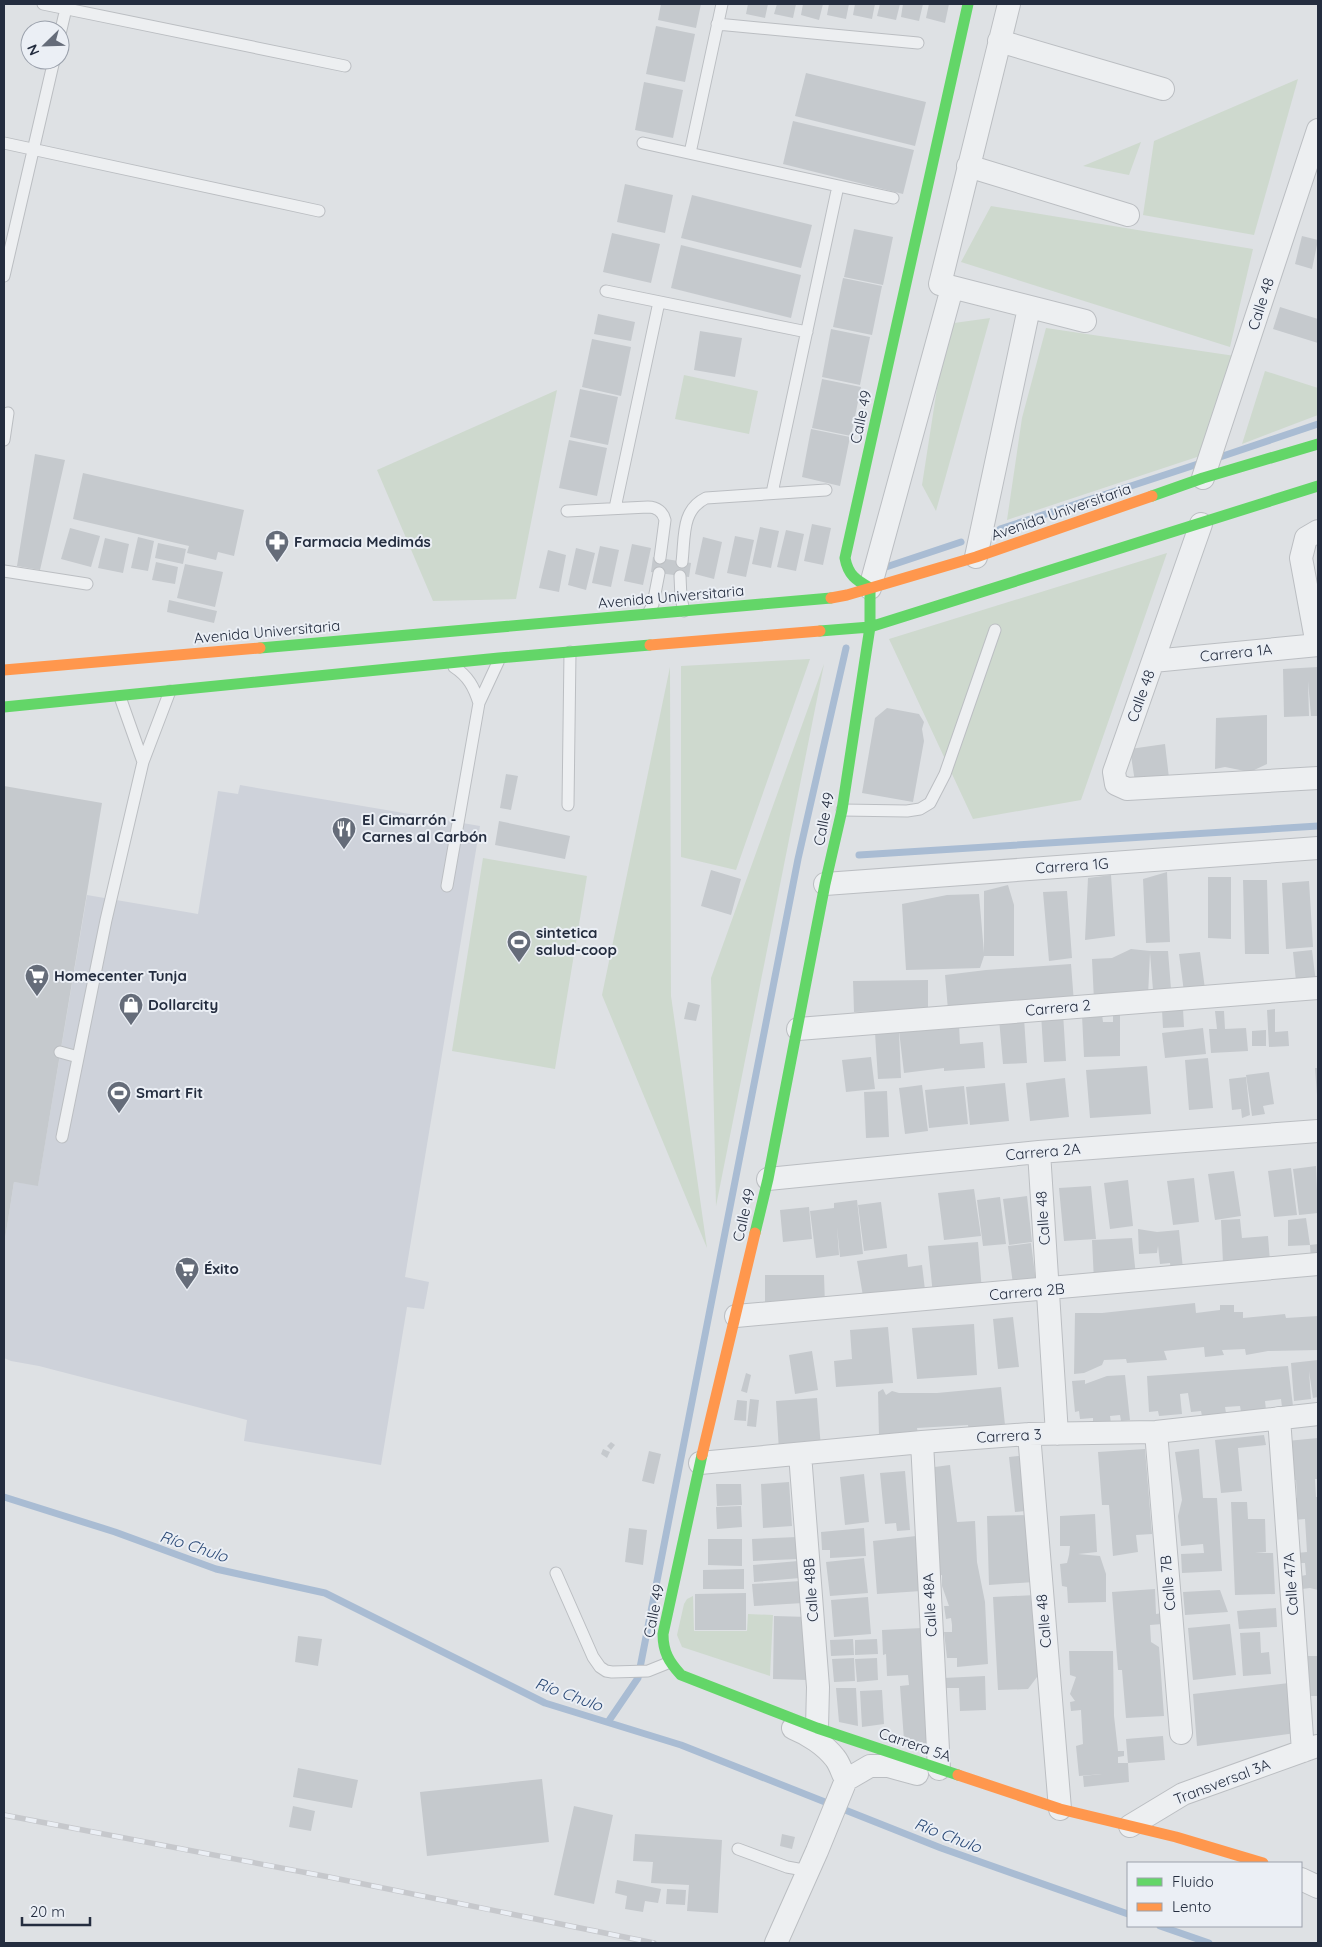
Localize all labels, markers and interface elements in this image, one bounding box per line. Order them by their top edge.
north arrow [20,20,70,70]
text: N [23,42,43,58]
street label: Calle 48 [1243,275,1278,333]
street label: Calle 49 [846,388,875,445]
street label: Avenida Universitaria [988,479,1133,544]
pharmacy icon: Farmacia Medimás [264,529,290,563]
place label: Farmacia Medimás [294,532,431,551]
street label: Avenida Universitaria [597,581,745,612]
street label: Avenida Universitaria [193,616,341,647]
street label: Carrera 1A [1199,639,1273,666]
street label: Calle 48 [1122,667,1159,725]
street label: Calle 49 [809,790,838,847]
place label: El Cimarrón - Carnes al Carbón [362,810,487,846]
restaurant icon: El Cimarrón - Carnes al Carbón [331,816,357,850]
street label: Carrera 1G [1035,853,1109,878]
place label: sintetica salud-coop [536,923,617,959]
sports icon: sintetica salud-coop [506,929,532,963]
supermarket icon: Homecenter Tunja [24,963,50,997]
place label: Homecenter Tunja [54,966,187,985]
shop icon: Dollarcity [118,992,144,1026]
place label: Dollarcity [148,995,218,1014]
street label: Carrera 2 [1024,995,1091,1020]
sports icon: Smart Fit [106,1080,132,1114]
place label: Smart Fit [136,1083,203,1102]
street label: Carrera 2A [1005,1139,1082,1164]
street label: Calle 49 [728,1186,759,1243]
street label: Calle 48 [1031,1190,1054,1246]
supermarket icon: Éxito [174,1256,200,1290]
place label: Éxito [204,1259,239,1278]
street label: Carrera 2B [989,1279,1066,1304]
street label: Carrera 3 [976,1424,1042,1447]
water label: Río Chulo [158,1526,232,1567]
street label: Calle 47A [1279,1552,1302,1616]
street label: Calle 7B [1156,1554,1179,1612]
street label: Calle 48B [799,1557,822,1623]
street label: Calle 48A [918,1572,941,1637]
street label: Calle 49 [639,1582,668,1639]
street label: Calle 48 [1032,1593,1055,1649]
water label: Río Chulo [533,1673,607,1716]
street label: Carrera 5A [876,1723,954,1766]
street label: Transversal 3A [1171,1754,1273,1809]
water label: Río Chulo [912,1813,985,1857]
legend [1127,1862,1302,1927]
text: Fluido [1172,1872,1214,1891]
scale bar [22,1894,90,1926]
text: Lento [1172,1897,1211,1916]
text: 20 m [30,1902,65,1921]

